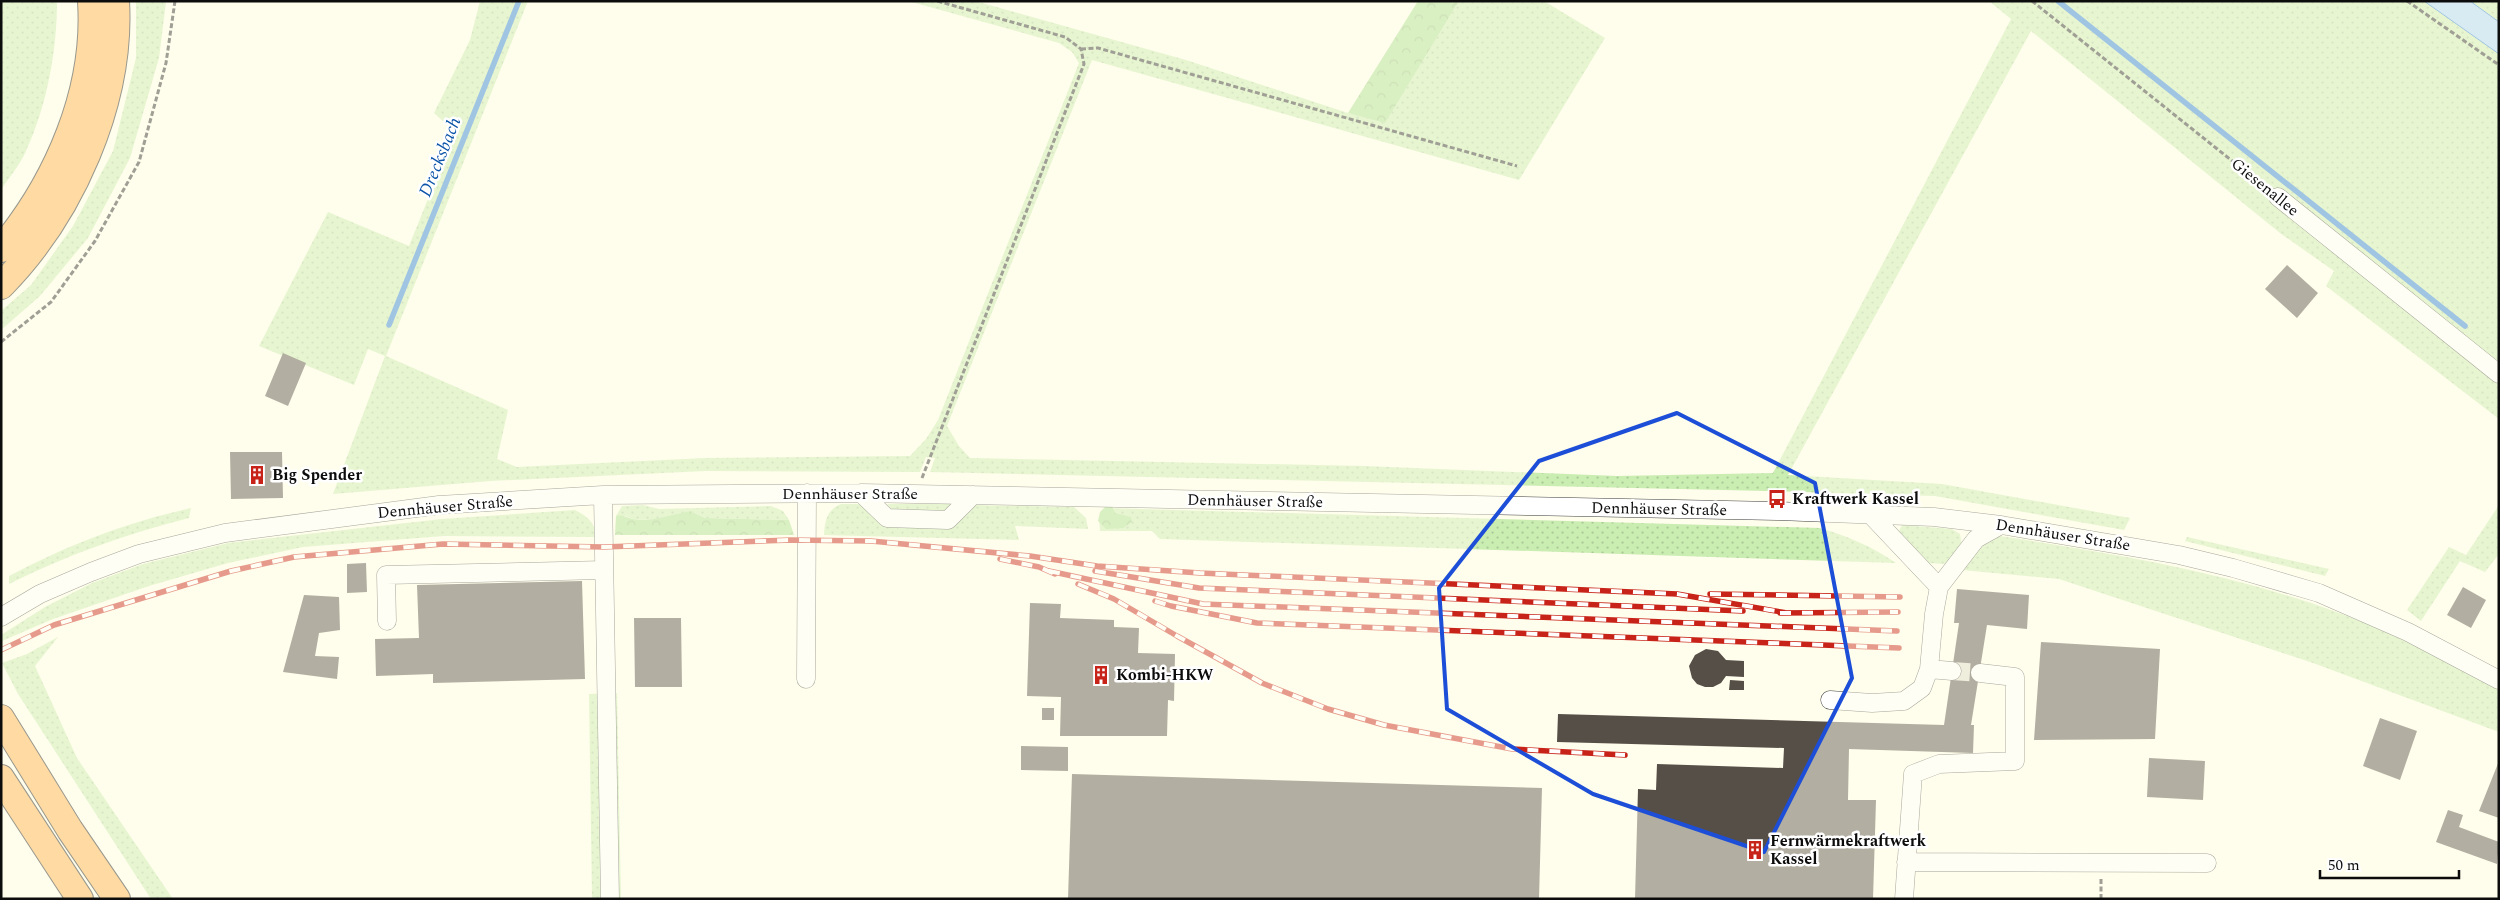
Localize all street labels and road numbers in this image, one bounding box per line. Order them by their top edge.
street label: Giesenallee [2226,152,2304,222]
street label: Dennhäuser Straße [782,482,918,506]
street label: Dennhäuser Straße [1187,488,1323,514]
street label: Dennhäuser Straße [376,489,514,525]
street label: Dennhäuser Straße [1591,496,1727,522]
street label: Dennhäuser Straße [1994,513,2132,557]

